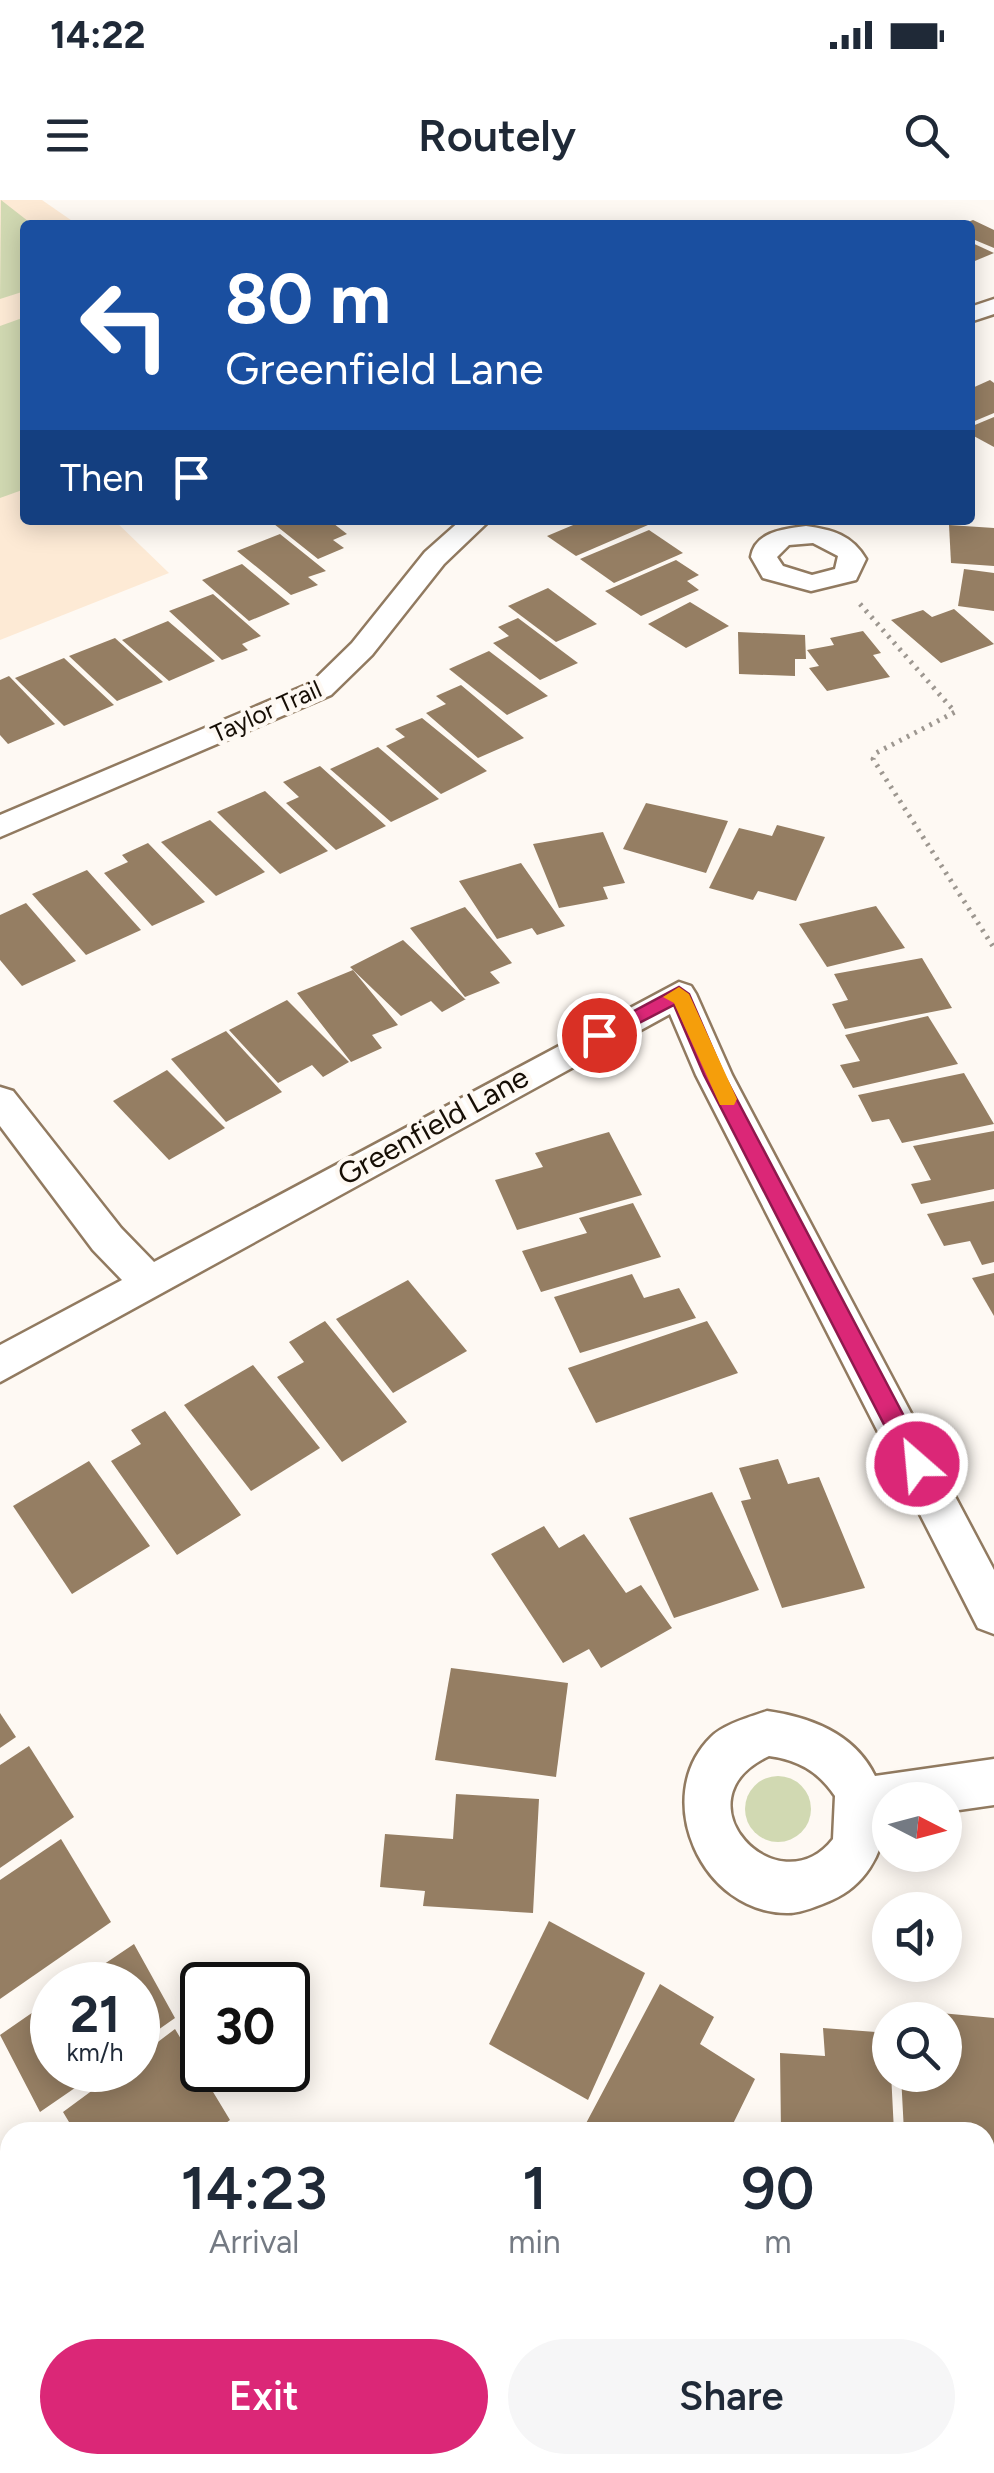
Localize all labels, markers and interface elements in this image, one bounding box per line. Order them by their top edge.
text: 14:22 [50,12,146,58]
icon: menu [40,108,95,163]
text: Routely [418,108,576,162]
icon: search [899,108,954,163]
text: 80 m [225,256,391,341]
icon: left [60,260,190,390]
text: Greenfield Lane [225,341,544,395]
icon: arrive [164,450,219,505]
text: Then [60,455,144,501]
street label: Taylor Trail [206,673,326,749]
pin [557,993,642,1078]
icon: arrive [572,1008,627,1063]
street label: Greenfield Lane [331,1058,535,1193]
position arrow [865,1412,969,1516]
north arrow [872,1782,962,1872]
map controls [872,1782,962,2092]
button: sound [872,1892,962,1982]
speed limit sign: 30 [180,1962,310,2092]
text: 21 [70,1984,120,2045]
button: search [872,2002,962,2092]
text: km/h [66,2037,124,2067]
text: 14:23 [181,2152,328,2224]
text: 1 [522,2152,547,2224]
text: 90 [741,2152,814,2224]
text: Arrival [209,2223,299,2261]
text: min [508,2223,561,2261]
text: m [764,2223,791,2261]
button: Exit [40,2339,488,2454]
button: Share [508,2339,955,2454]

